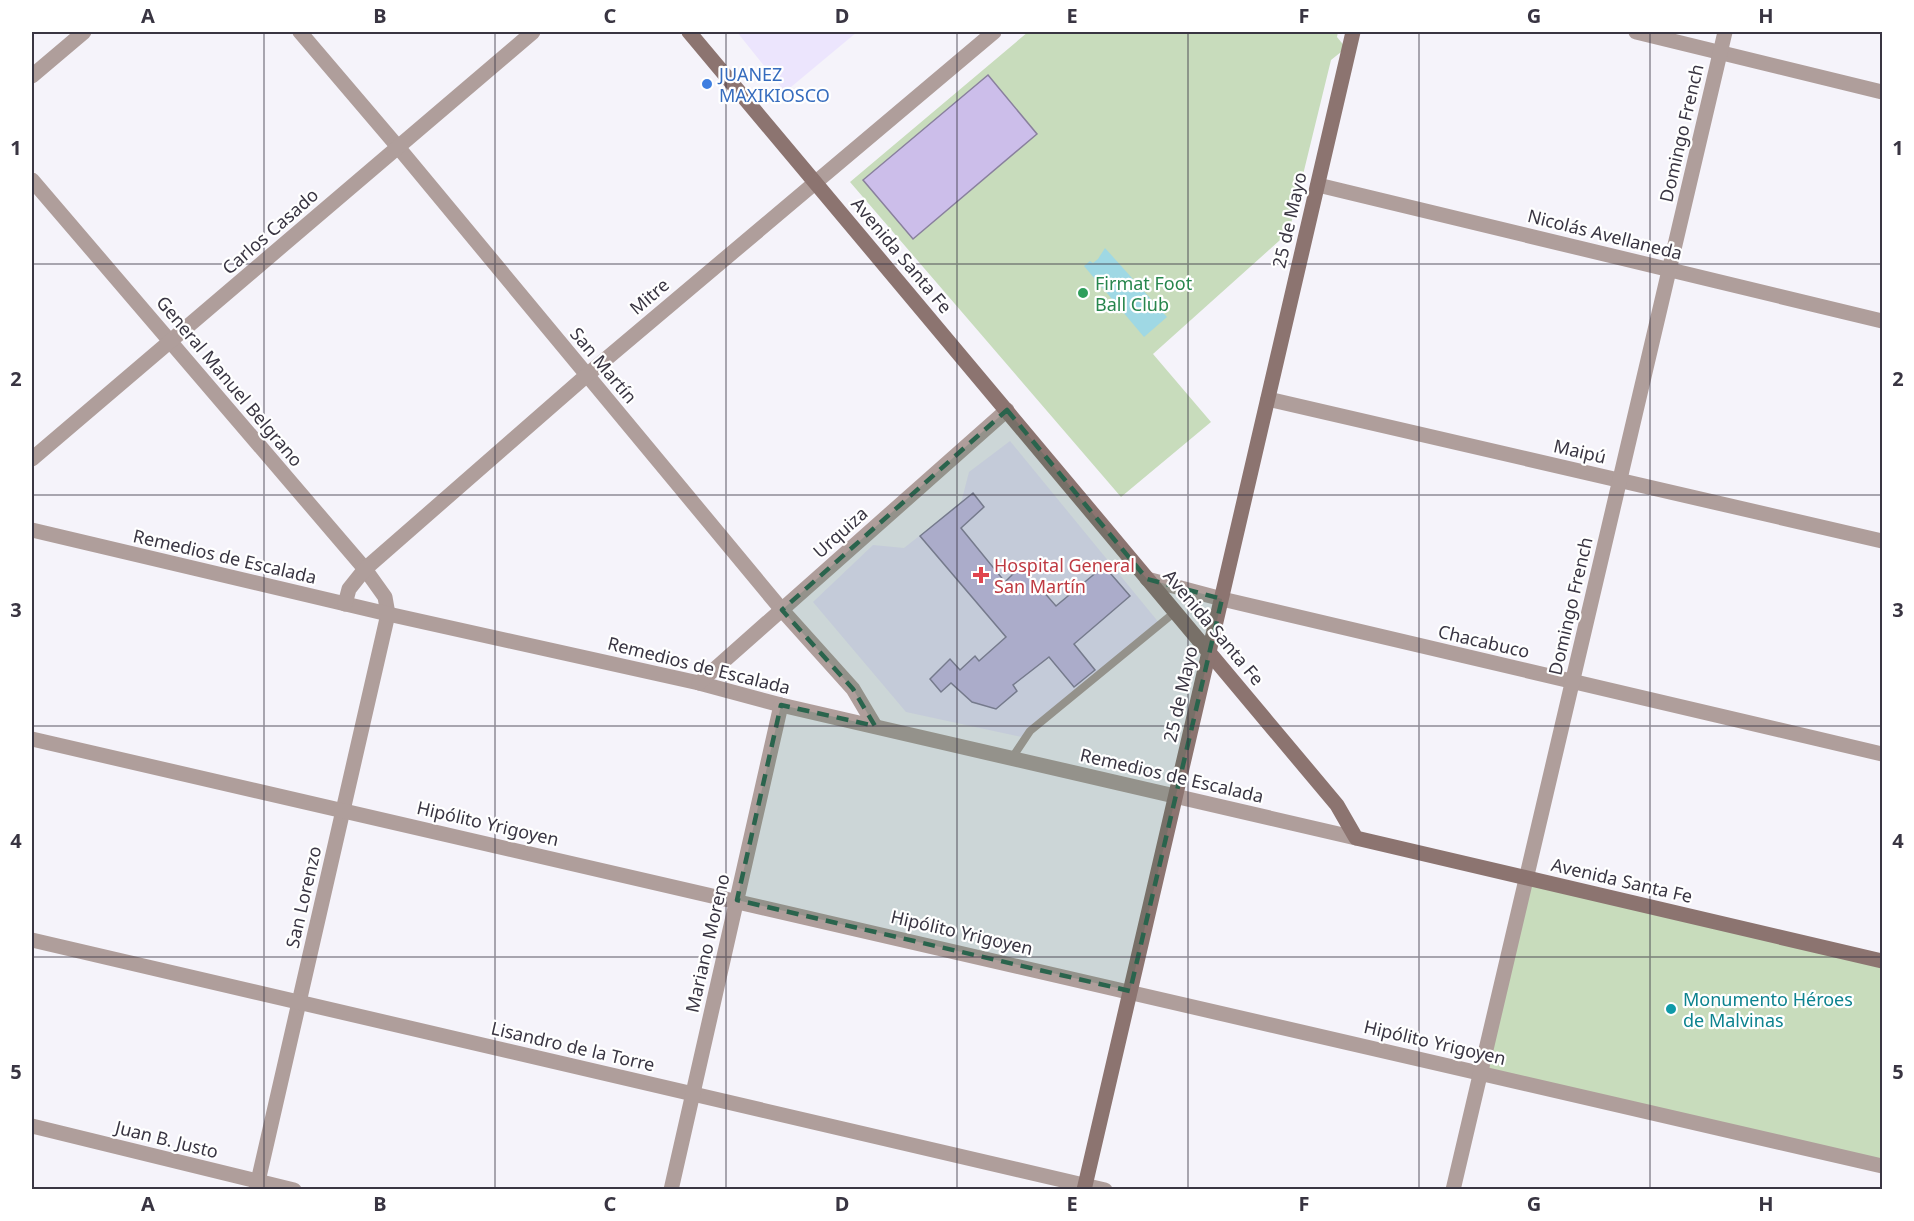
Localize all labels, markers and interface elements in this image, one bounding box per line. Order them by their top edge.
text: A [141,2,155,29]
text: B [373,2,387,29]
text: C [604,2,617,29]
text: D [835,2,849,29]
text: E [1066,2,1078,29]
text: F [1299,2,1309,29]
text: G [1527,2,1541,29]
text: H [1758,2,1774,29]
place label: JUANEZ MAXIKIOSCO [717,62,830,107]
street label: Domingo French [1653,62,1709,204]
marker: JUANEZ MAXIKIOSCO [700,77,714,91]
text: 1 [10,134,22,161]
text: 1 [1892,134,1904,161]
street label: 25 de Mayo [1266,170,1312,270]
street label: Carlos Casado [217,183,323,279]
street label: Avenida Santa Fe [846,192,958,318]
street label: Nicolás Avellaneda [1525,203,1685,265]
place label: Firmat Foot Ball Club [1095,271,1193,316]
street label: Mitre [624,272,674,320]
marker: Firmat Foot Ball Club [1076,286,1090,300]
street label: General Manuel Belgrano [151,291,309,471]
street label: San Martín [565,322,643,408]
text: 2 [10,365,22,392]
text: 2 [1892,365,1904,392]
street label: Maipú [1551,433,1609,469]
street label: Urquiza [808,501,872,563]
street label: Remedios de Escalada [131,523,319,589]
street label: Domingo French [1542,535,1598,677]
place label: Hospital General San Martín [994,553,1135,598]
street label: Avenida Santa Fe [1158,564,1270,690]
marker: Hospital General San Martín [972,566,990,584]
text: 3 [10,596,22,623]
text: 3 [1892,596,1904,623]
street label: Chacabuco [1436,619,1532,663]
street label: Remedios de Escalada [605,631,793,699]
street label: 25 de Mayo [1157,644,1203,744]
street label: Remedios de Escalada [1078,742,1266,808]
street label: Hipólito Yrigoyen [415,795,561,851]
text: 4 [10,827,22,854]
text: 4 [1892,827,1904,854]
street label: San Lorenzo [280,844,326,950]
street label: Avenida Santa Fe [1549,852,1695,908]
street label: Mariano Moreno [679,871,735,1015]
street label: Hipólito Yrigoyen [889,904,1035,960]
place label: Monumento Héroes de Malvinas [1683,987,1853,1032]
marker: Monumento Héroes de Malvinas [1664,1002,1678,1016]
street label: Hipólito Yrigoyen [1362,1014,1508,1070]
street label: Lisandro de la Torre [489,1015,657,1077]
text: 5 [10,1058,22,1085]
text: 5 [1892,1058,1904,1085]
street label: Juan B. Justo [111,1114,221,1163]
text: A [141,1190,155,1217]
text: B [373,1190,387,1217]
text: C [604,1190,617,1217]
text: D [835,1190,849,1217]
text: E [1066,1190,1078,1217]
text: F [1299,1190,1309,1217]
text: G [1527,1190,1541,1217]
text: H [1758,1190,1774,1217]

